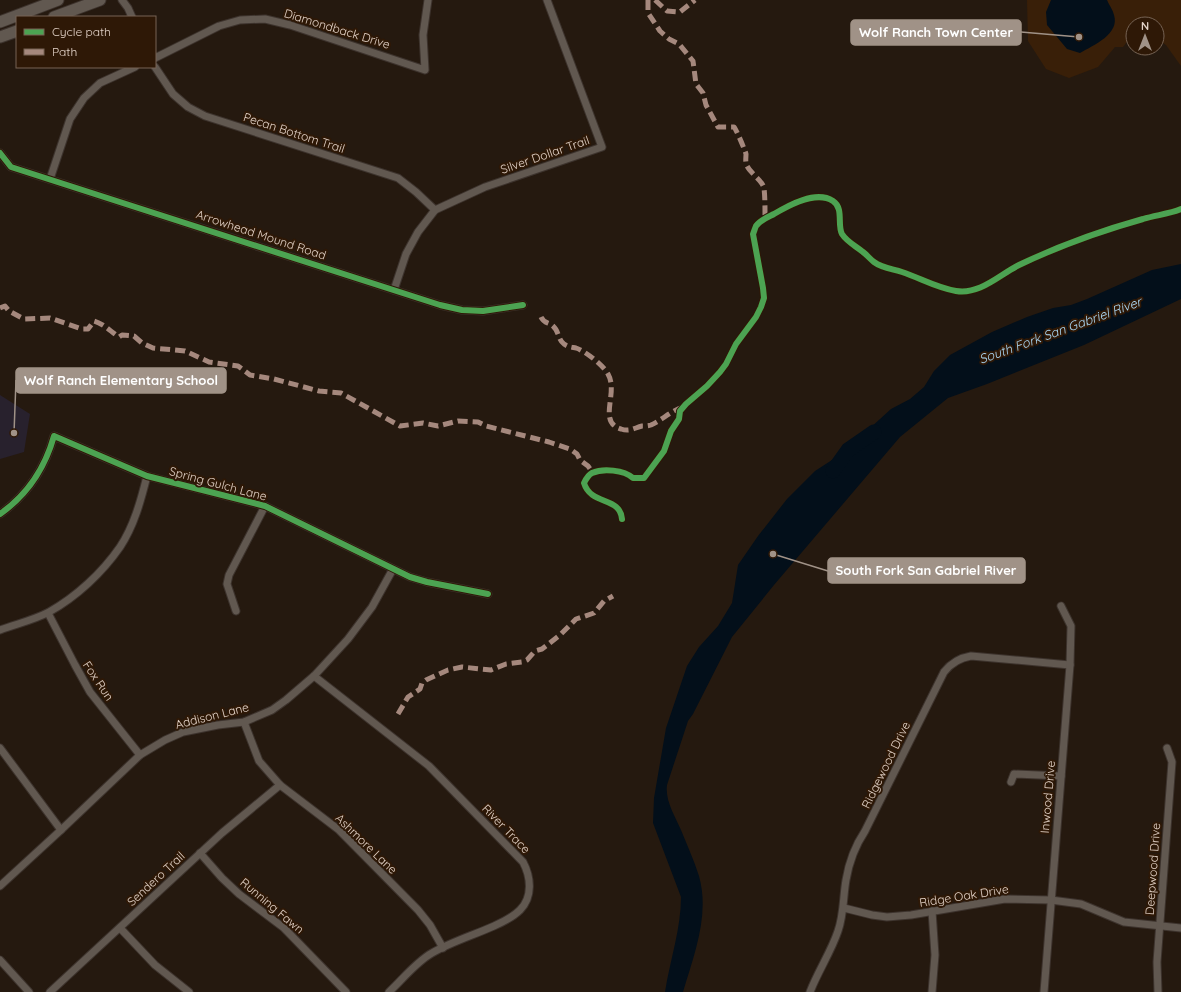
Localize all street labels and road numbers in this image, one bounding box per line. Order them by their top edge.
street label: Diamondback Drive [282,5,392,52]
street label: Pecan Bottom Trail [242,109,347,156]
street label: Silver Dollar Trail [498,132,591,177]
street label: Arrowhead Mound Road [194,206,328,263]
street label: Spring Gulch Lane [168,463,269,504]
street label: Fox Run [80,658,117,703]
street label: Addison Lane [174,699,250,732]
street label: Ridgewood Drive [858,719,913,811]
street label: Inwood Drive [1037,760,1058,834]
street label: River Trace [479,801,534,857]
street label: Ashmore Lane [332,810,401,877]
street label: Deepwood Drive [1142,822,1163,916]
street label: Sendero Trail [124,848,187,909]
street label: Running Fawn [237,875,307,937]
street label: Ridge Oak Drive [918,881,1010,910]

